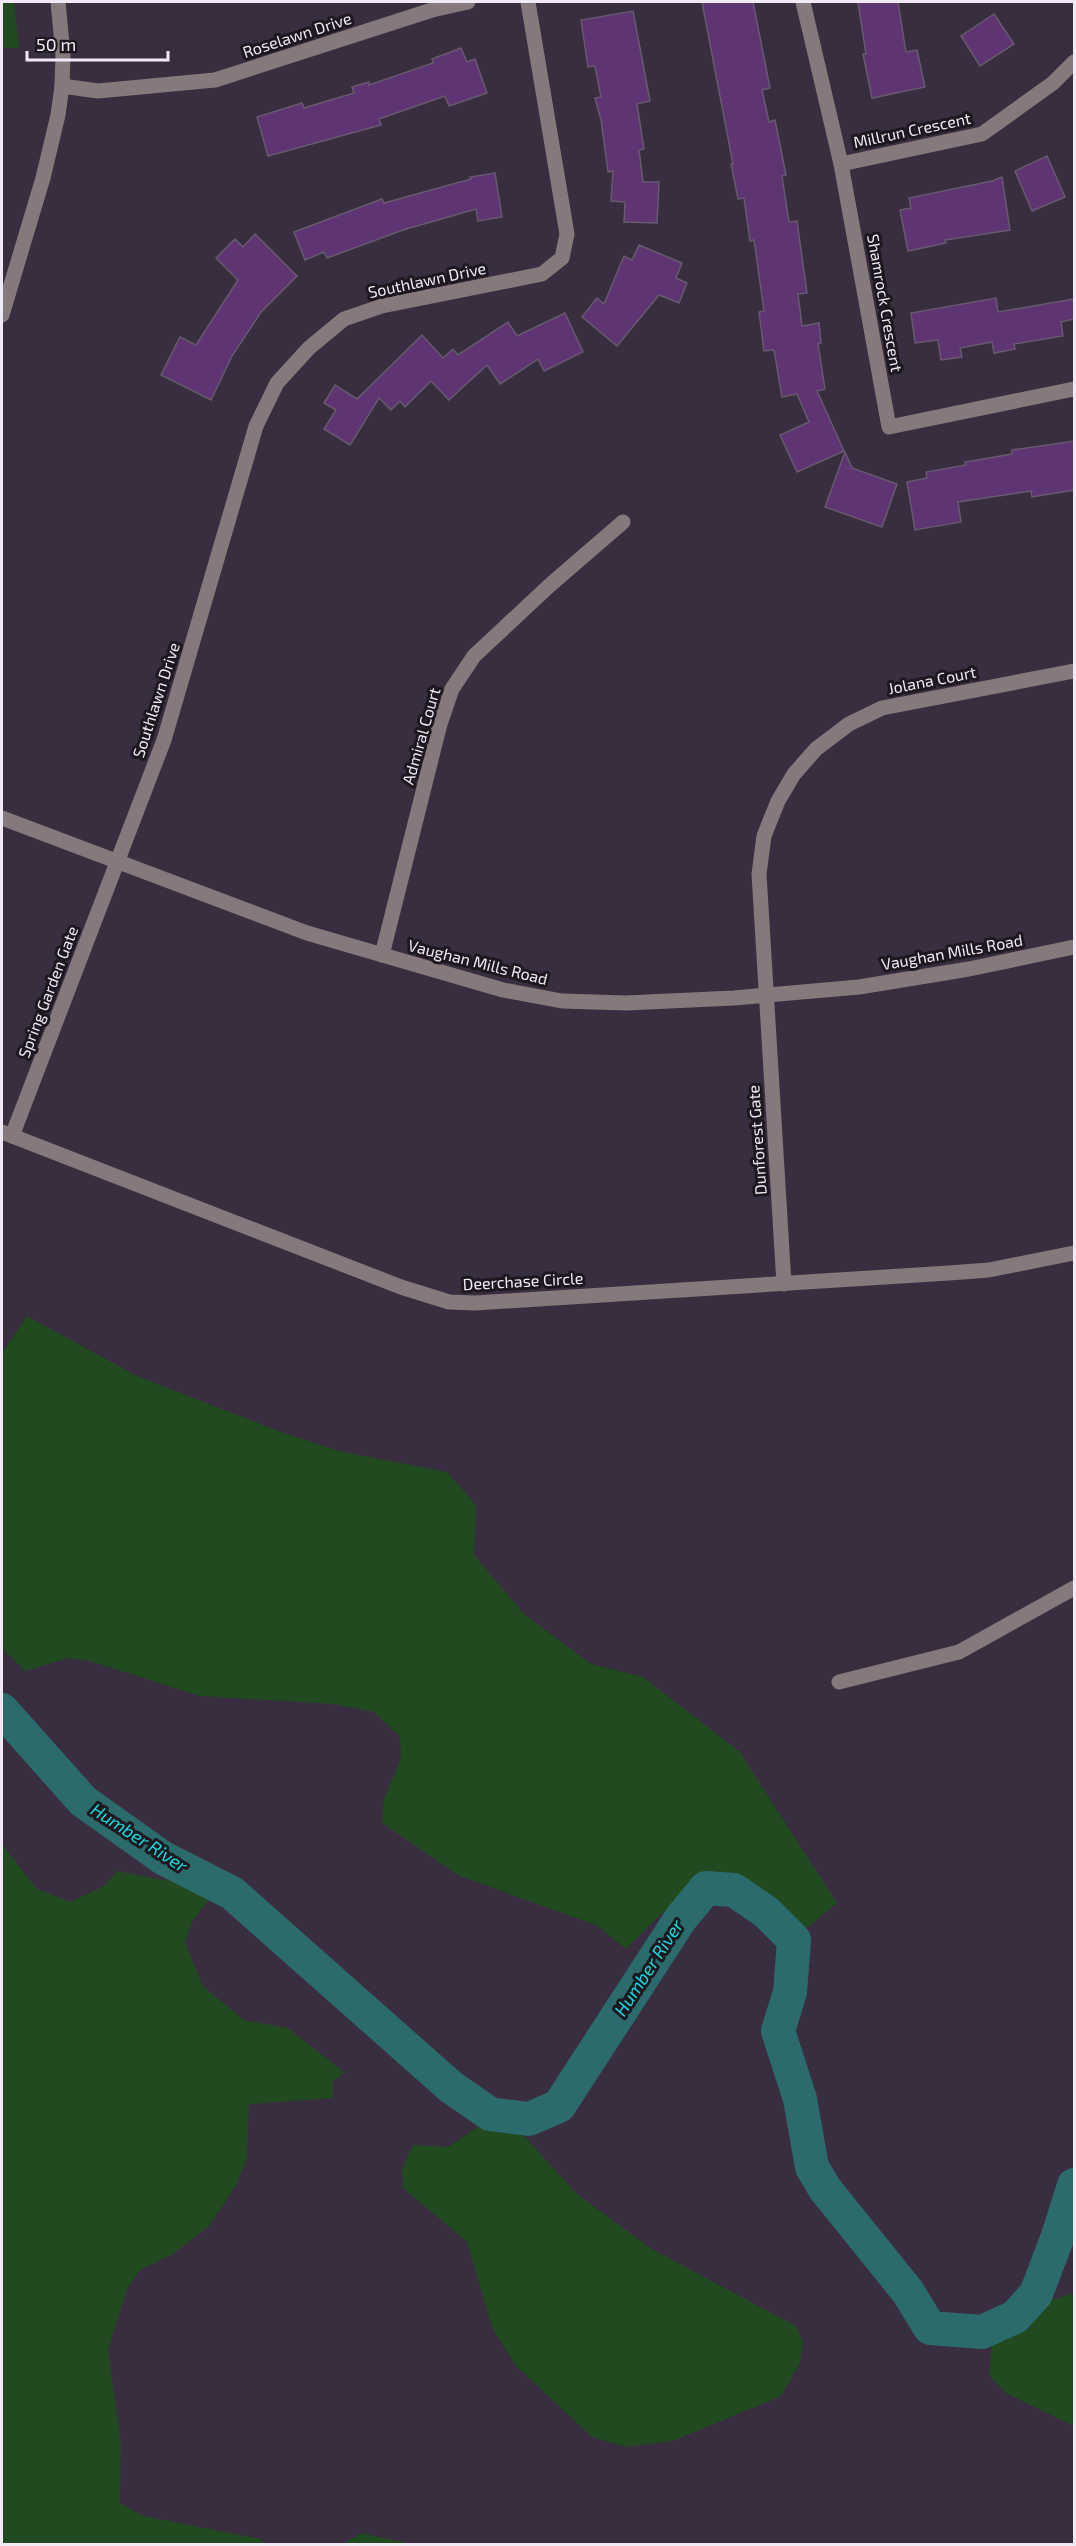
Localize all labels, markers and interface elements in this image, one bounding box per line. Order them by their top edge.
street label: Roselawn Drive [240,8,354,61]
scale bar [27,24,168,62]
text: 50 m [36,33,76,55]
street label: Millrun Crescent [851,108,972,151]
street label: Shamrock Crescent [864,233,907,373]
street label: Southlawn Drive [366,258,488,301]
street label: Southlawn Drive [128,640,183,760]
street label: Jolana Court [886,662,978,697]
street label: Admiral Court [398,685,443,787]
street label: Spring Garden Gate [14,923,81,1060]
street label: Vaughan Mills Road [880,930,1024,973]
street label: Vaughan Mills Road [406,935,550,988]
street label: Dunforest Gate [743,1084,770,1196]
street label: Deerchase Circle [462,1268,584,1293]
water label: Humber River [87,1798,193,1877]
water label: Humber River [609,1914,688,2020]

